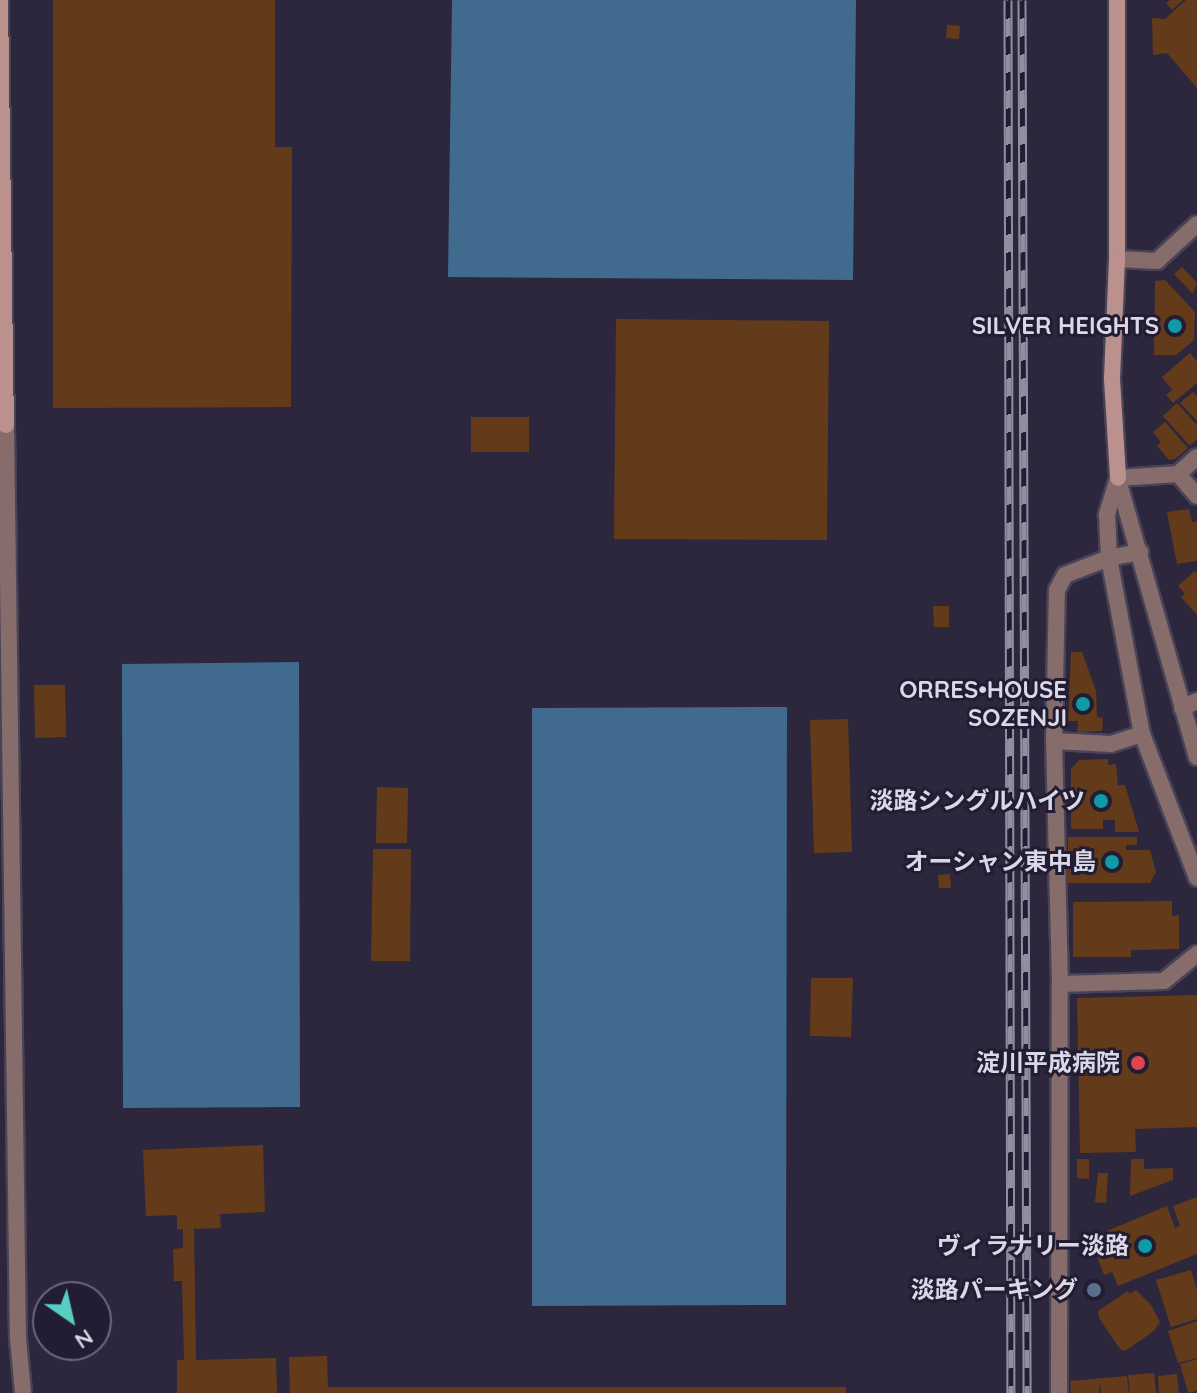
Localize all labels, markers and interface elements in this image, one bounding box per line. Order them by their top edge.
place label: SILVER HEIGHTS [972,312,1159,340]
marker: SILVER HEIGHTS [1166,317,1184,335]
place label: ORRES•HOUSE SOZENJI [899,676,1067,732]
marker: ORRES•HOUSE SOZENJI [1074,695,1092,713]
place label: 淡路シングルハイツ [869,787,1085,815]
marker: 淡路シングルハイツ [1092,792,1110,810]
place label: オーシャン東中島 [904,848,1096,876]
marker: オーシャン東中島 [1103,853,1121,871]
place label: 淀川平成病院 [976,1049,1120,1077]
marker: 淀川平成病院 [1127,1052,1149,1074]
place label: ヴィラナリー淡路 [937,1232,1129,1260]
marker: ヴィラナリー淡路 [1136,1237,1154,1255]
place label: 淡路パーキング [910,1276,1078,1304]
north arrow [32,1281,112,1361]
marker: 淡路パーキング [1085,1281,1103,1299]
text: N [70,1323,99,1355]

